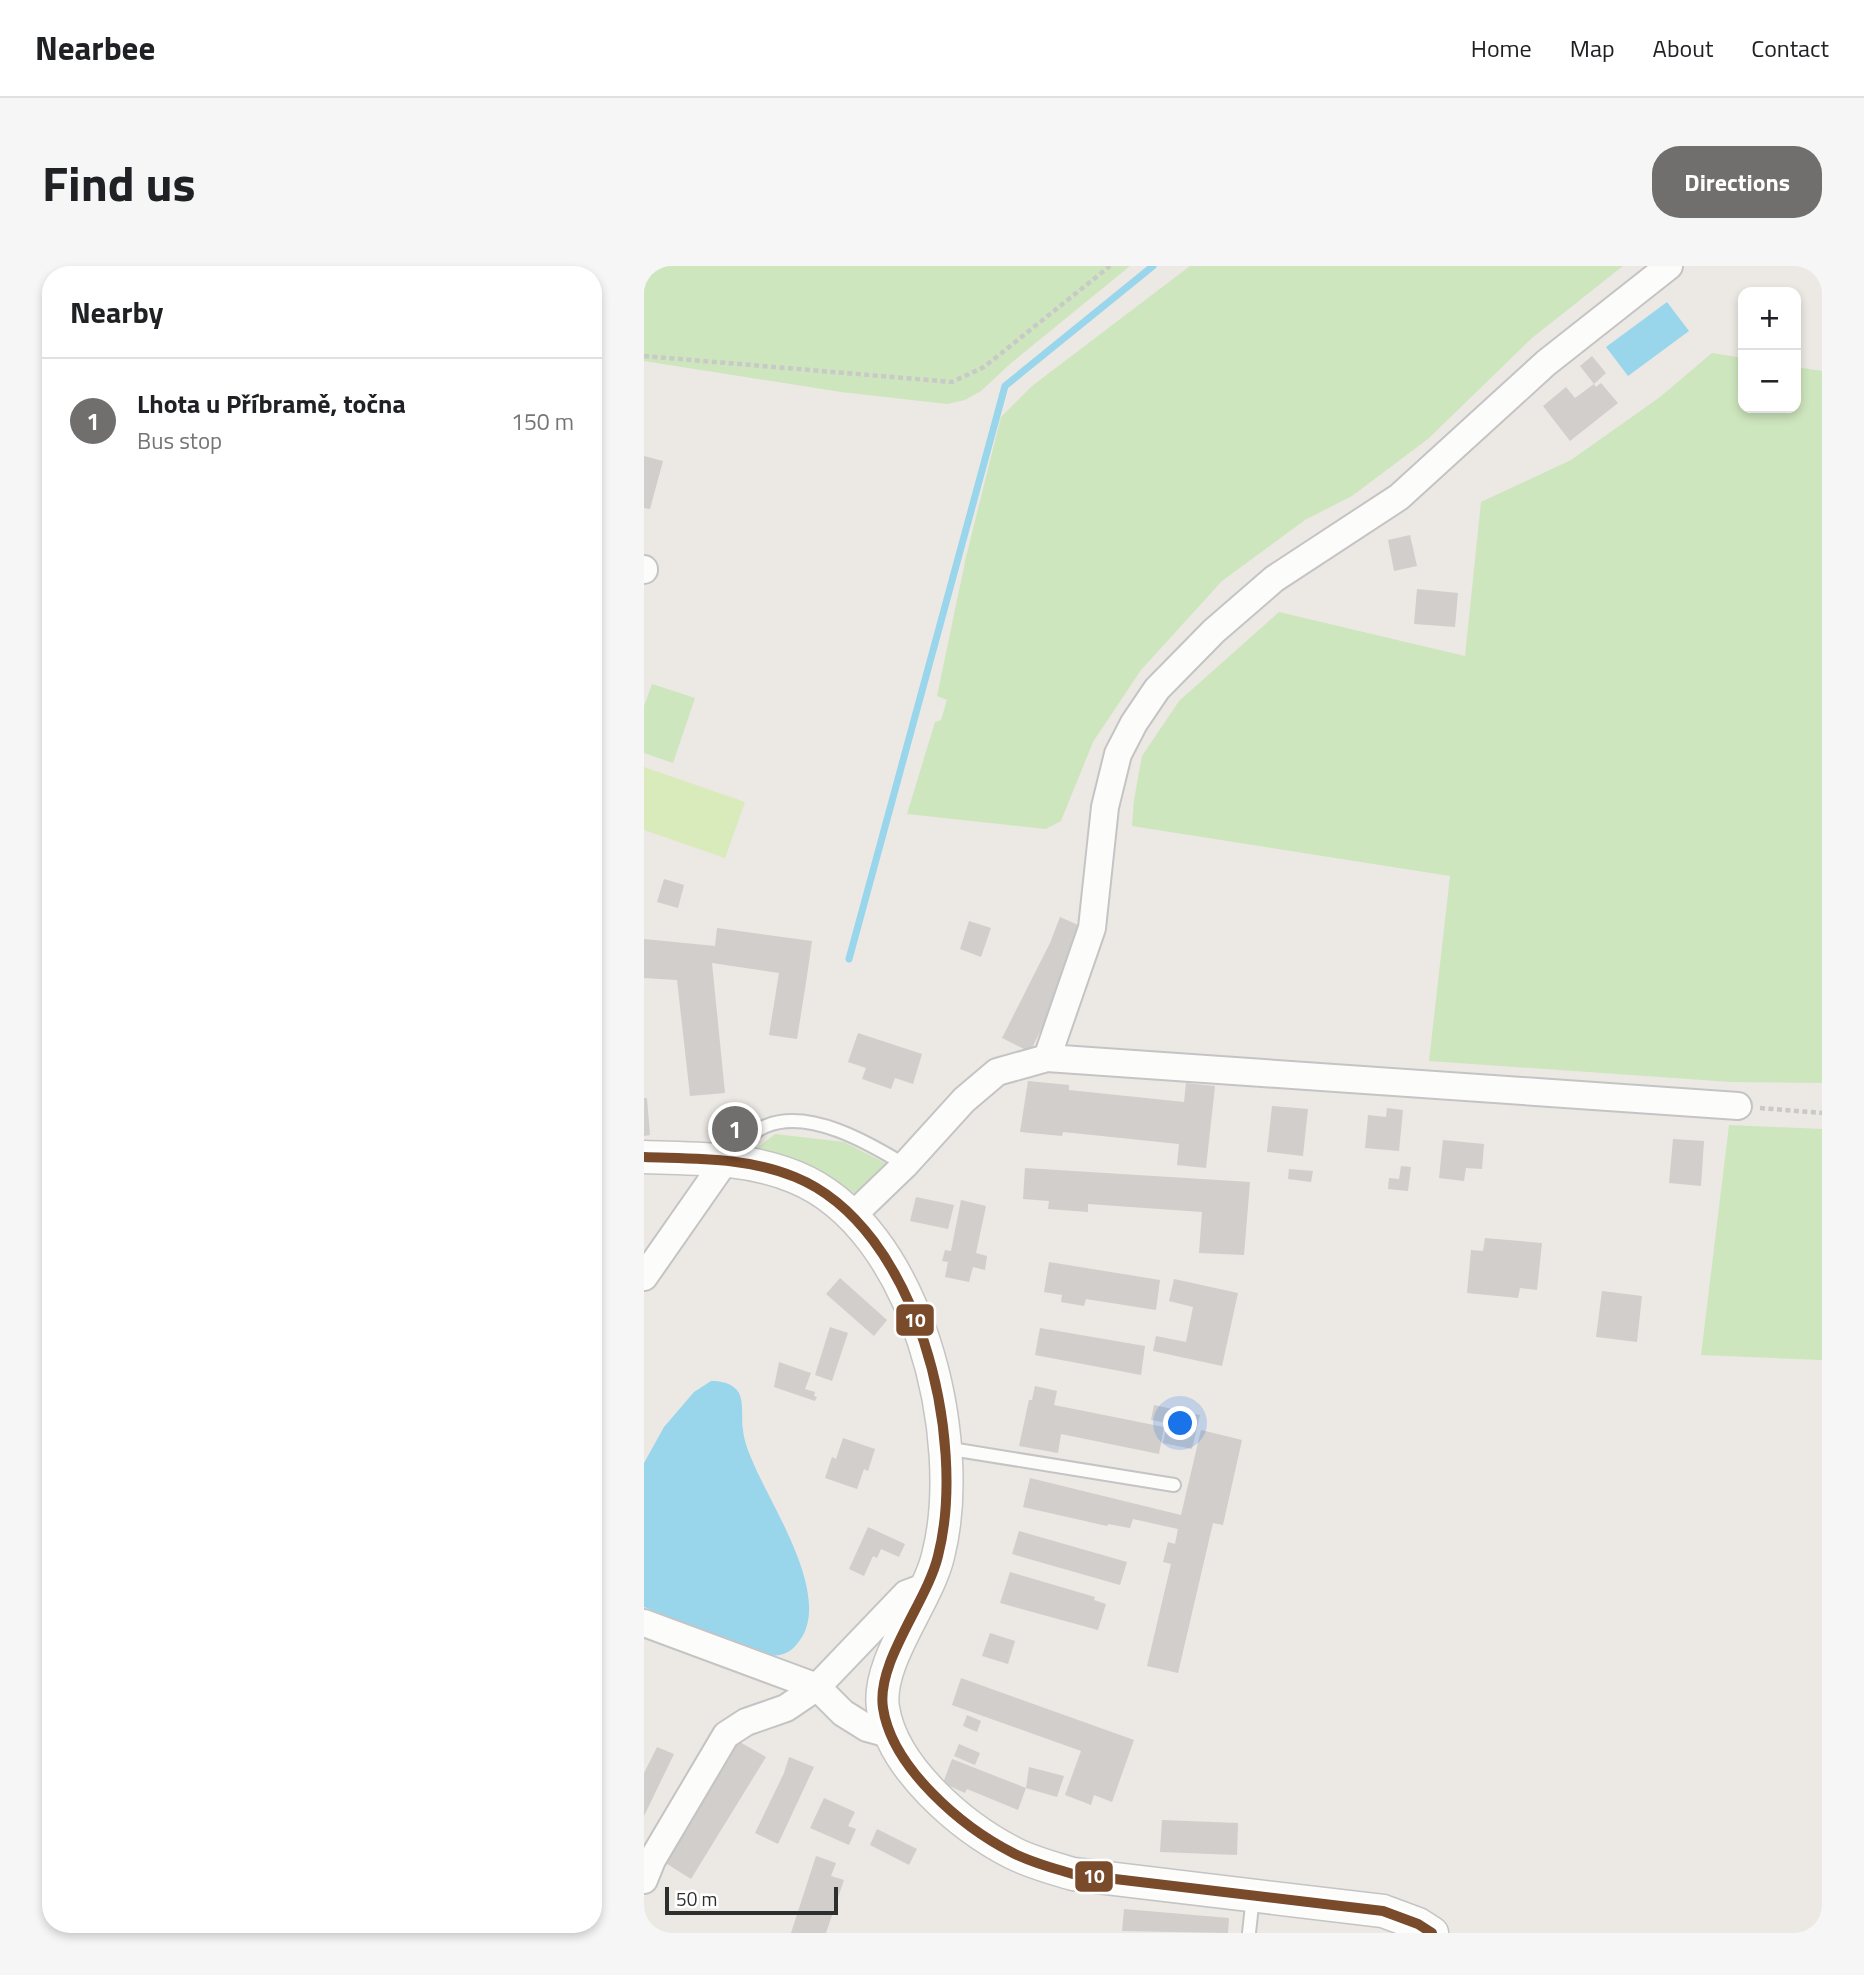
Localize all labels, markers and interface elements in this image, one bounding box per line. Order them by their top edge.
text: Nearbee [35,23,155,73]
text: Home [1471,30,1532,66]
text: Map [1570,30,1615,66]
text: About [1653,30,1713,66]
text: Contact [1751,30,1829,66]
text: Find us [42,145,196,220]
button: Directions [1652,146,1822,218]
map controls [1738,287,1801,413]
button: + [1738,287,1801,350]
text: Nearby [70,289,163,335]
button: − [1738,350,1801,413]
text: Lhota u Příbramě, točna [137,384,406,423]
text: 1 [87,404,99,439]
text: 150 m [511,404,574,439]
text: Bus stop [137,423,222,458]
pin: 1 [712,1103,758,1155]
line badge: 10 [895,1303,935,1337]
text: 10 [904,1305,926,1334]
your location [1163,1406,1197,1440]
line badge: 10 [1074,1860,1114,1893]
text: 10 [1083,1861,1105,1890]
scale bar [665,1884,838,1916]
text: 50 m [676,1884,717,1913]

